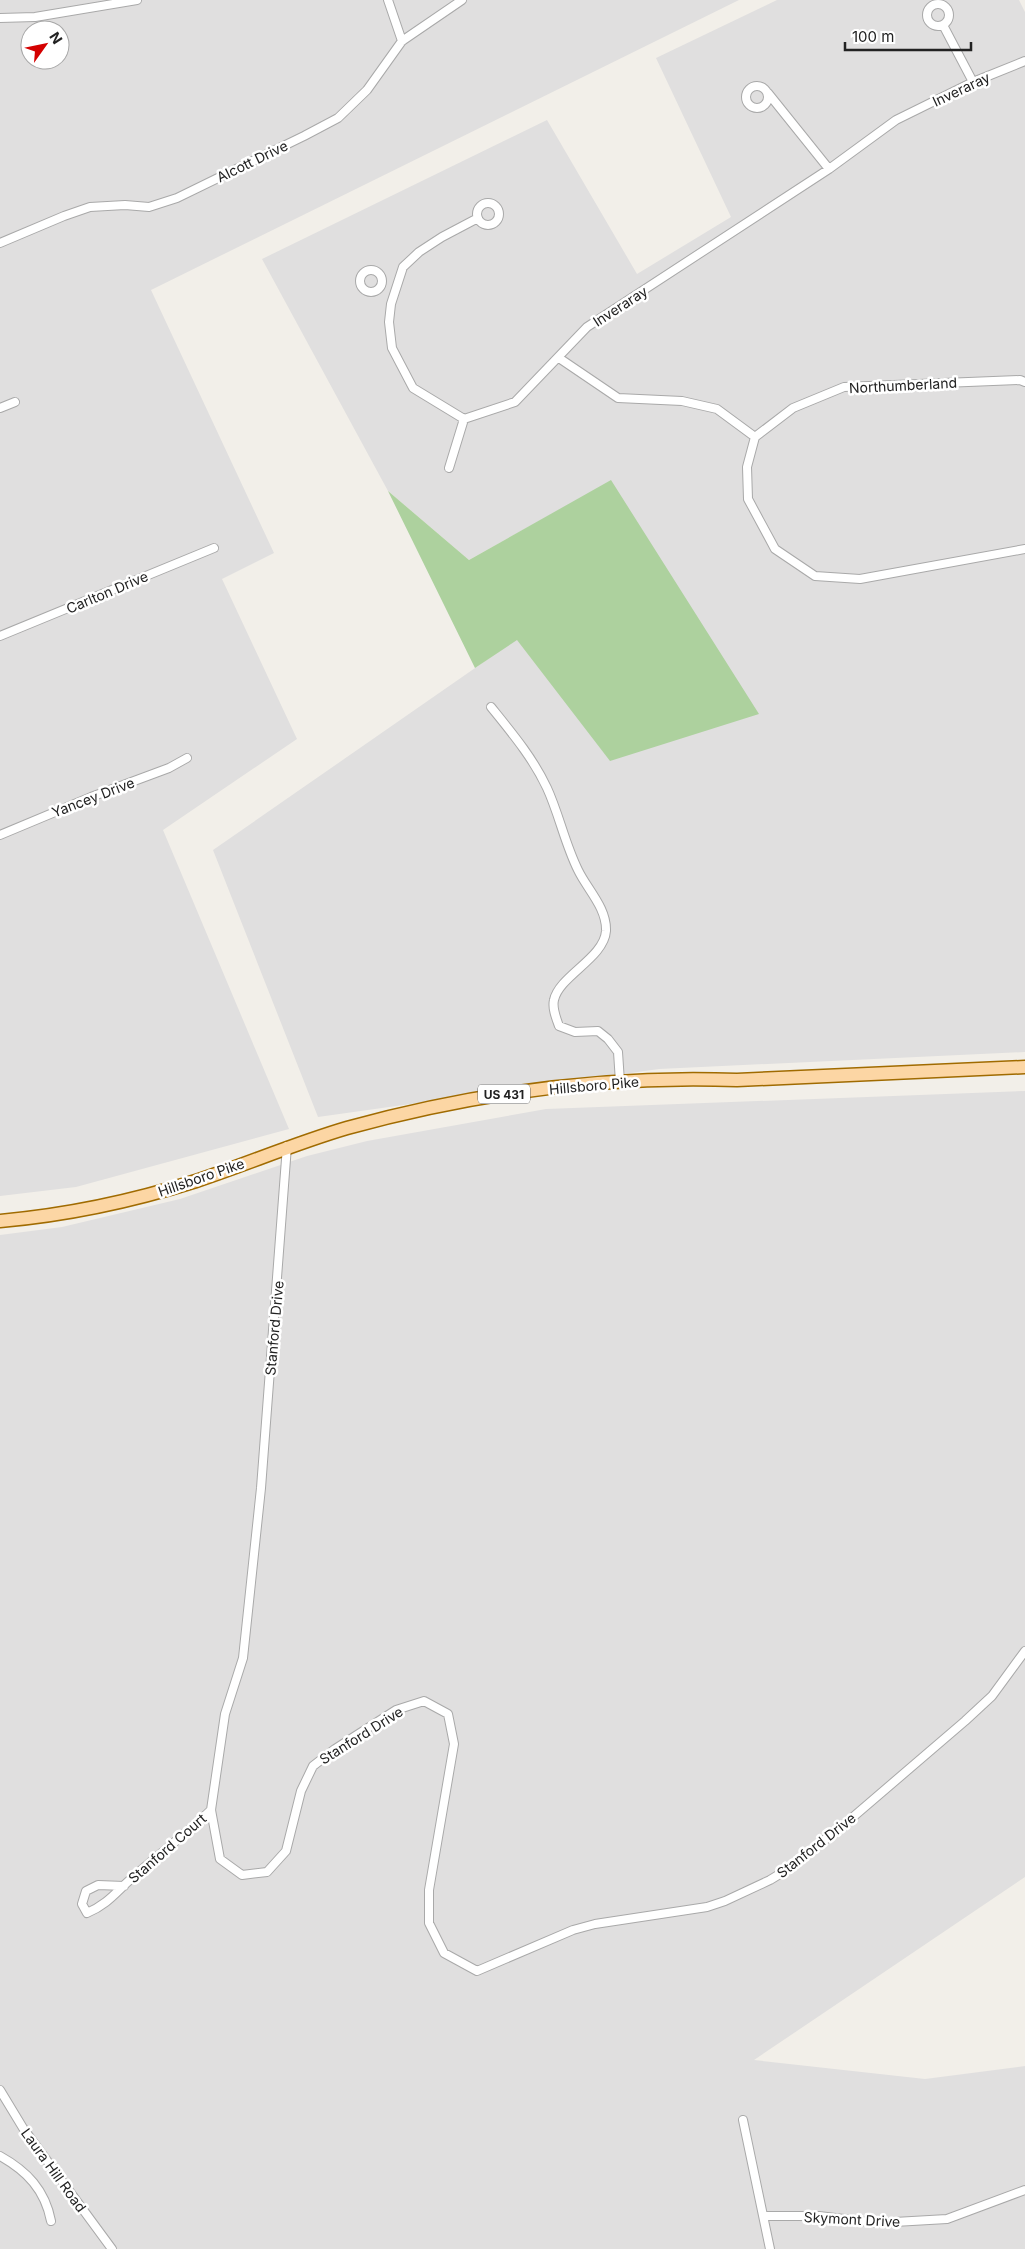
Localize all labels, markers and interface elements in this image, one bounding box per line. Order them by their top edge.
north arrow [20,20,70,70]
scale bar [845,20,971,52]
text: 100 m [852,27,894,46]
text: N [46,29,66,47]
street label: Inveraray [930,68,993,110]
street label: Alcott Drive [214,136,290,186]
street label: Inveraray [590,282,651,330]
street label: Northumberland [849,374,957,396]
street label: Carlton Drive [64,567,150,617]
street label: Yancey Drive [49,773,137,821]
street label: Hillsboro Pike [548,1073,640,1097]
road number: US 431 [478,1084,530,1104]
street label: Hillsboro Pike [156,1154,246,1200]
street label: Stanford Drive [261,1280,287,1376]
street label: Stanford Drive [316,1703,406,1767]
street label: Stanford Court [125,1809,210,1886]
street label: Stanford Drive [773,1809,859,1881]
street label: Laura Hill Road [18,2125,90,2215]
street label: Skymont Drive [803,2208,901,2230]

